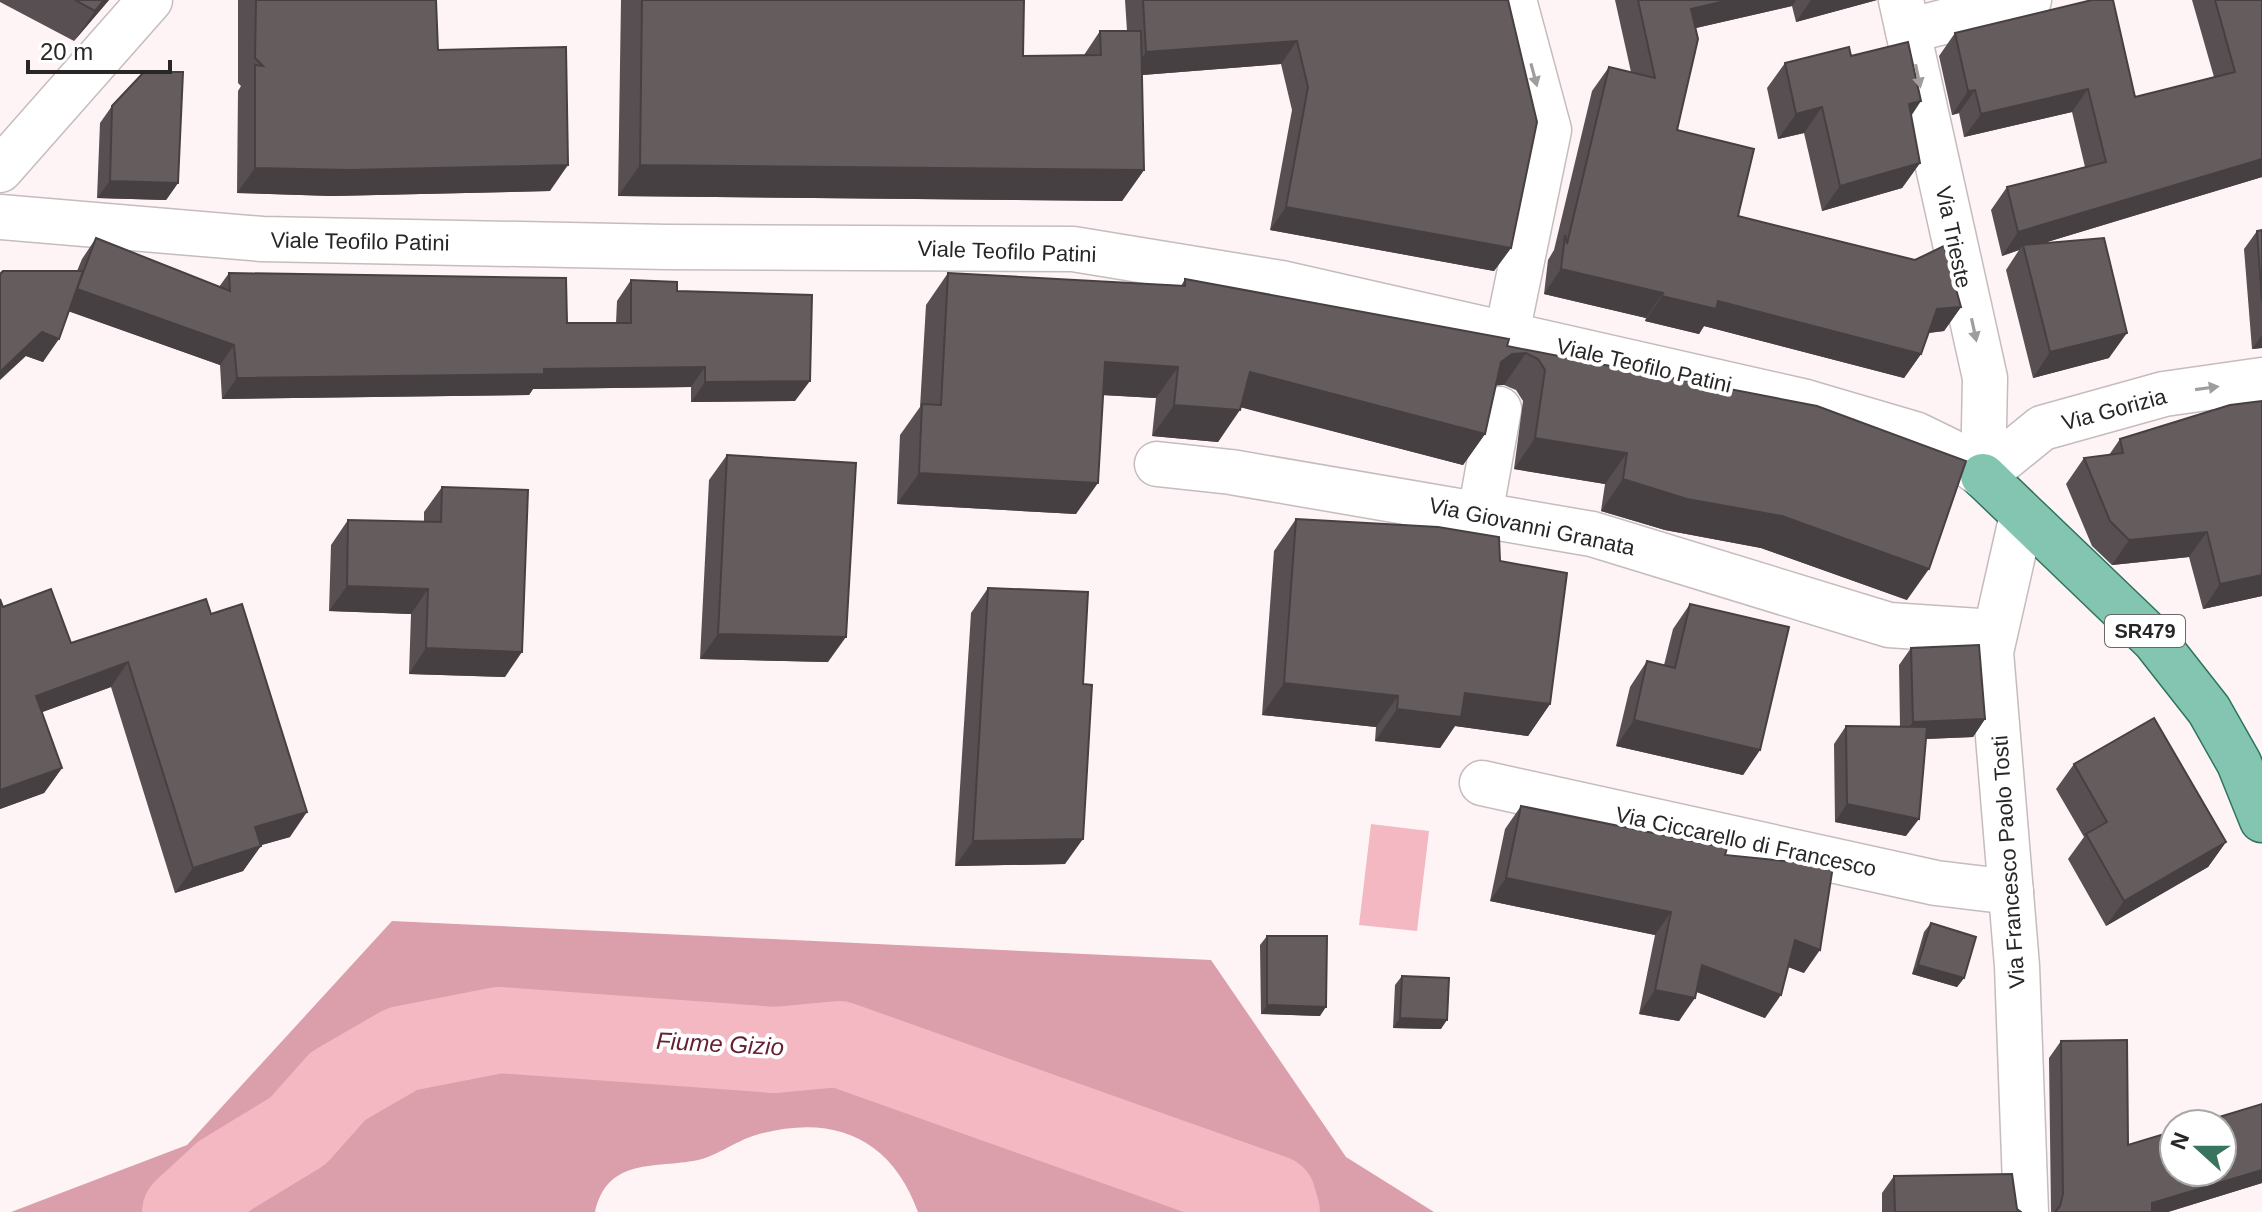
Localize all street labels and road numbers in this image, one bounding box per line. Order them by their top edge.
street label: Via Trieste [1931,184,1977,290]
street label: Viale Teofilo Patini [270,227,450,256]
street label: Viale Teofilo Patini [917,236,1097,267]
street label: Viale Teofilo Patini [1554,333,1734,398]
street label: Via Gorizia [2059,383,2170,435]
street label: Via Giovanni Granata [1427,492,1638,561]
road number: SR479 [2105,615,2185,647]
street label: Via Francesco Paolo Tosti [1987,735,2030,989]
street label: Via Ciccarello di Francesco [1613,802,1879,881]

